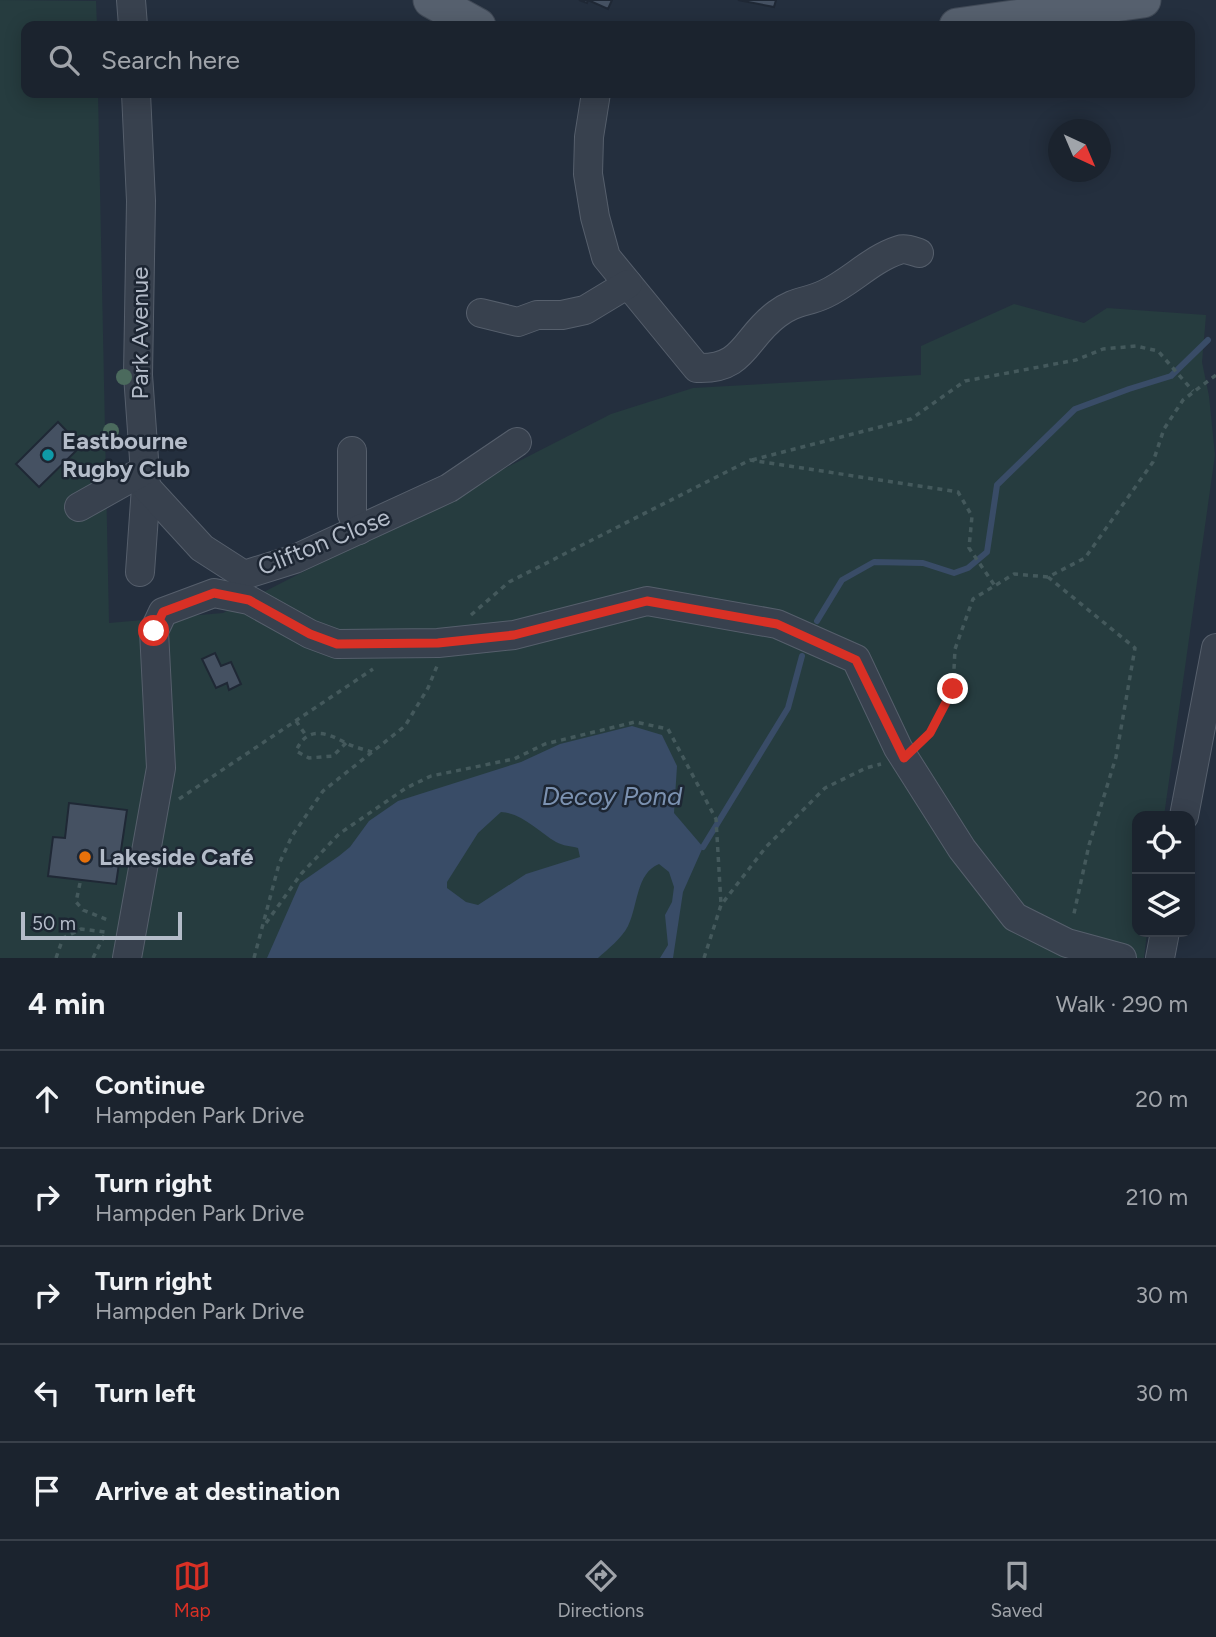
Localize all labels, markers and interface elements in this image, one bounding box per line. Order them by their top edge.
search box [21,21,1195,98]
icon: search [45,41,83,79]
text: Search here [101,44,240,76]
north arrow [1048,119,1111,182]
street label: Park Avenue [125,267,154,399]
place label: Eastbourne Rugby Club [62,426,190,483]
marker: Eastbourne Rugby Club [40,447,56,463]
street label: Clifton Close [253,502,394,581]
route start [138,615,169,646]
route end [937,673,968,704]
water label: Decoy Pond [542,780,683,812]
map controls [1132,811,1195,937]
button: locate [1132,811,1195,874]
place label: Lakeside Café [99,842,254,871]
marker: Lakeside Café [77,849,93,865]
button: layers [1132,874,1195,937]
scale bar [21,909,182,941]
text: 50 m [32,912,76,935]
text: 4 min [28,985,105,1022]
text: Walk · 290 m [1056,990,1188,1018]
text: Continue [95,1069,205,1101]
icon: ahead [28,1080,66,1118]
text: 20 m [1135,1085,1188,1113]
text: Hampden Park Drive [95,1101,304,1129]
text: Turn right [95,1167,212,1199]
icon: right [28,1178,66,1216]
text: 210 m [1126,1183,1188,1211]
text: Hampden Park Drive [95,1199,304,1227]
text: Turn right [95,1265,212,1297]
icon: right [28,1276,66,1314]
text: 30 m [1135,1281,1188,1309]
text: Hampden Park Drive [95,1297,304,1325]
icon: left [28,1374,66,1412]
text: Turn left [95,1377,196,1409]
text: 30 m [1135,1379,1188,1407]
icon: arrive [28,1472,66,1510]
text: Arrive at destination [95,1475,340,1507]
tab: Map [173,1557,211,1622]
tab: Directions [557,1557,644,1622]
tab: Saved [990,1557,1043,1622]

